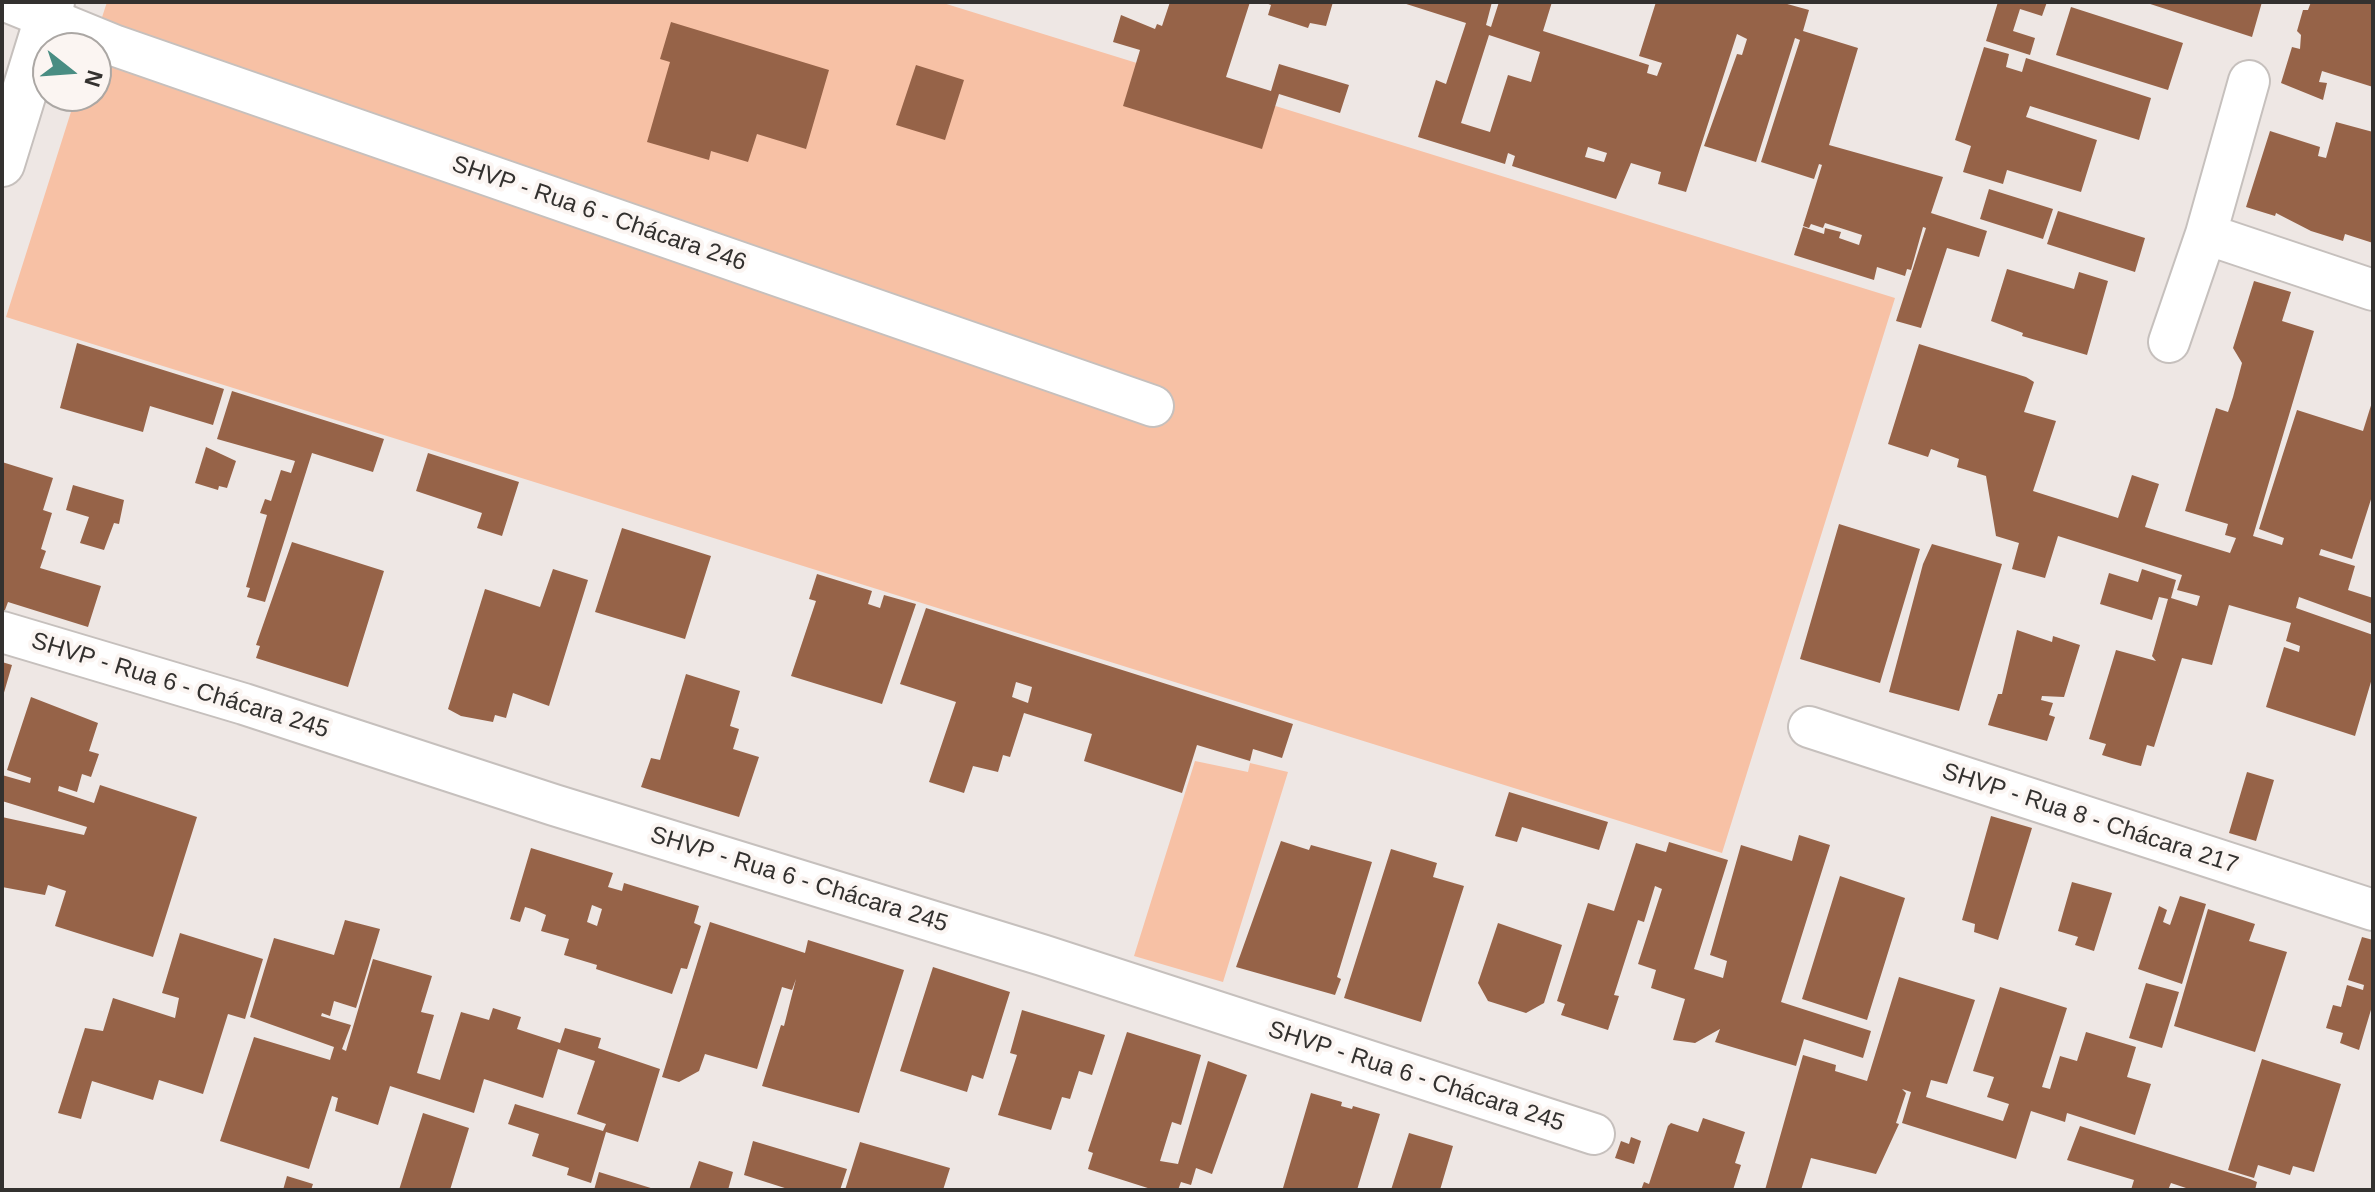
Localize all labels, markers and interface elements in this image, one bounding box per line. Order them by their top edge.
north arrow [32,32,112,112]
text: N [79,67,108,90]
street label: SHVP - Rua 6 - Chácara 246 [448,150,750,278]
street label: SHVP - Rua 6 - Chácara 245 [28,627,332,745]
street label: SHVP - Rua 8 - Chácara 217 [1938,757,2242,881]
street label: SHVP - Rua 6 - Chácara 245 [647,821,951,939]
street label: SHVP - Rua 6 - Chácara 245 [1264,1015,1568,1139]

